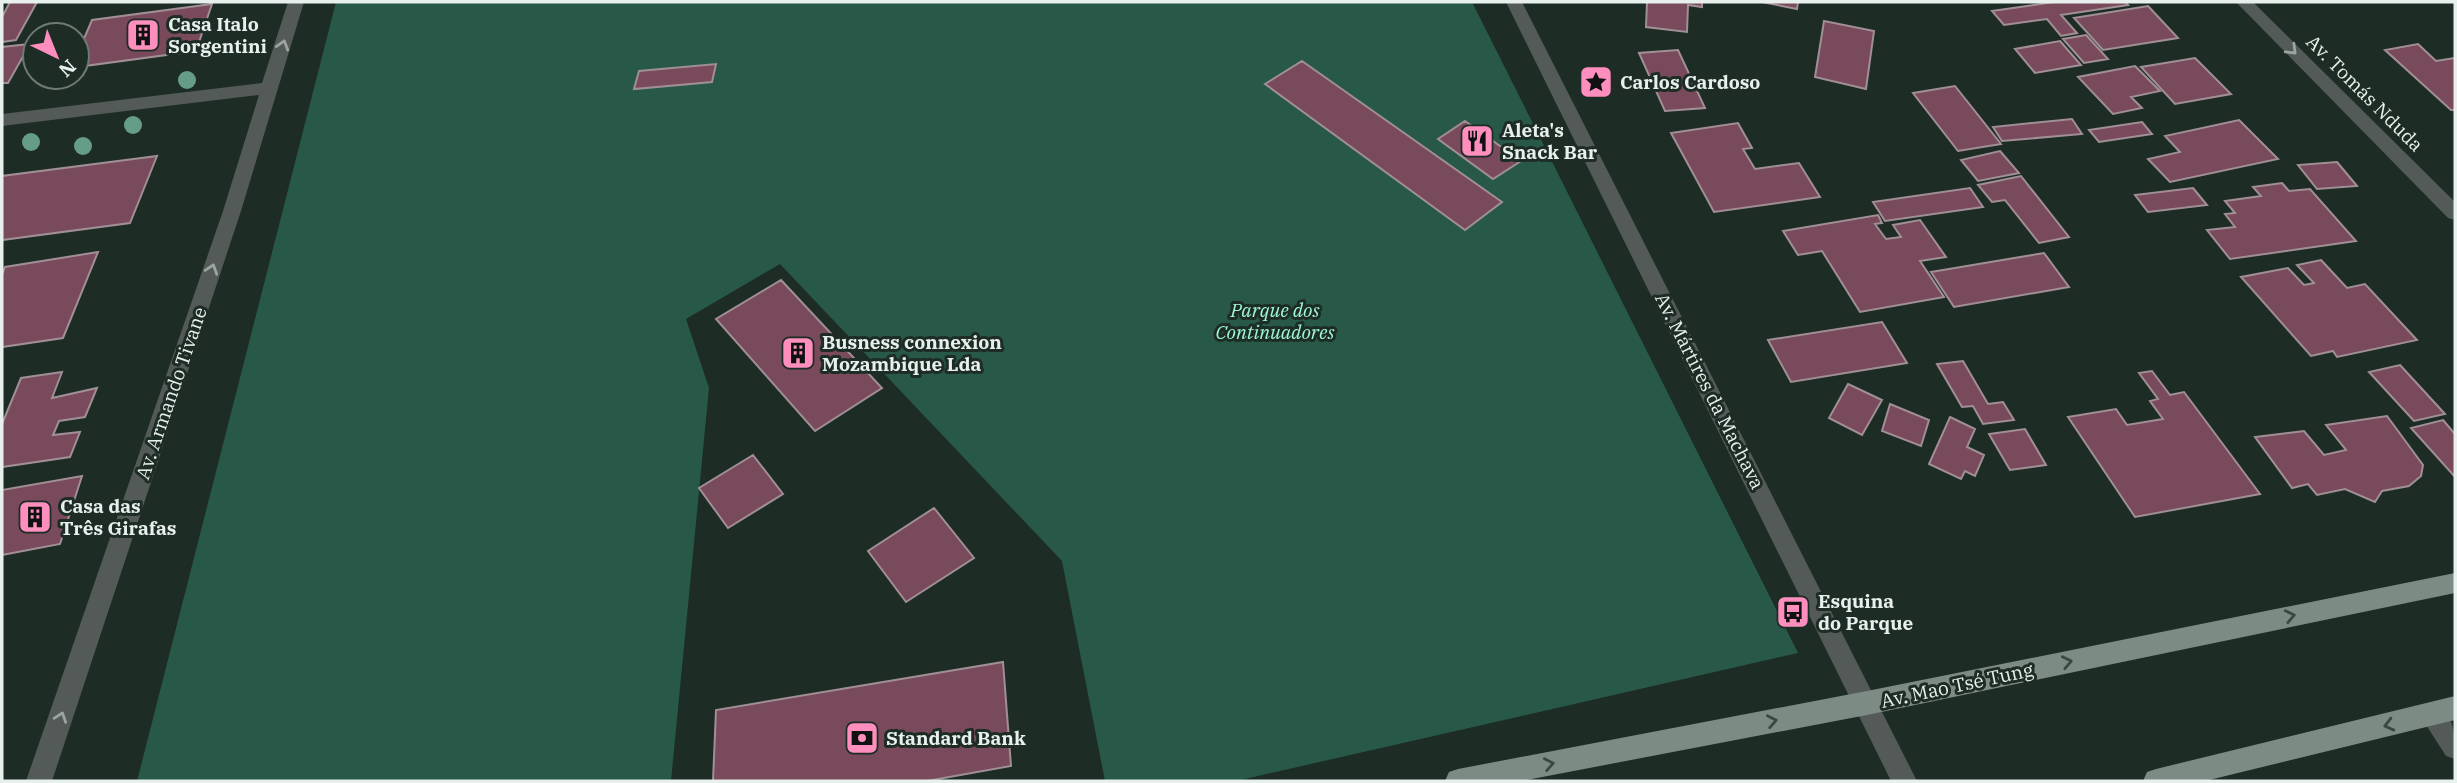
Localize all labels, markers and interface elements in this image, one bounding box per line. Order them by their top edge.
place label: Casa Italo Sorgentini [168,12,267,58]
building icon: Casa Italo Sorgentini [124,16,162,54]
north arrow [21,21,91,91]
street label: Av. Tomás Nduda [2302,30,2428,156]
one-way arrow [274,39,289,51]
one-way arrow [2284,42,2297,55]
text: N [54,55,81,82]
place icon: Carlos Cardoso [1577,63,1615,101]
place label: Carlos Cardoso [1620,70,1760,94]
place label: Aleta's Snack Bar [1502,118,1598,164]
restaurant icon: Aleta's Snack Bar [1458,122,1496,160]
one-way arrow [204,263,218,276]
street label: Av. Mártires da Machava [1650,289,1770,493]
park label: Parque dos Continuadores [1216,298,1334,344]
street label: Av. Armando Tivane [130,304,212,482]
place label: Busness connexion Mozambique Lda [822,330,1002,376]
building icon: Busness connexion Mozambique Lda [779,334,817,372]
place label: Casa das Três Girafas [60,494,176,540]
building icon: Casa das Três Girafas [16,498,54,536]
place label: Esquina do Parque [1818,589,1914,635]
bus stop icon: Esquina do Parque [1774,593,1812,631]
one-way arrow [2284,610,2296,625]
one-way arrow [2061,655,2073,670]
street label: Av. Mao Tsé Tung [1879,657,2036,713]
one-way arrow [53,711,67,723]
one-way arrow [1766,714,1778,729]
one-way arrow [2383,716,2395,731]
bank icon: Standard Bank [843,719,881,757]
place label: Standard Bank [886,726,1026,750]
one-way arrow [1543,757,1555,772]

